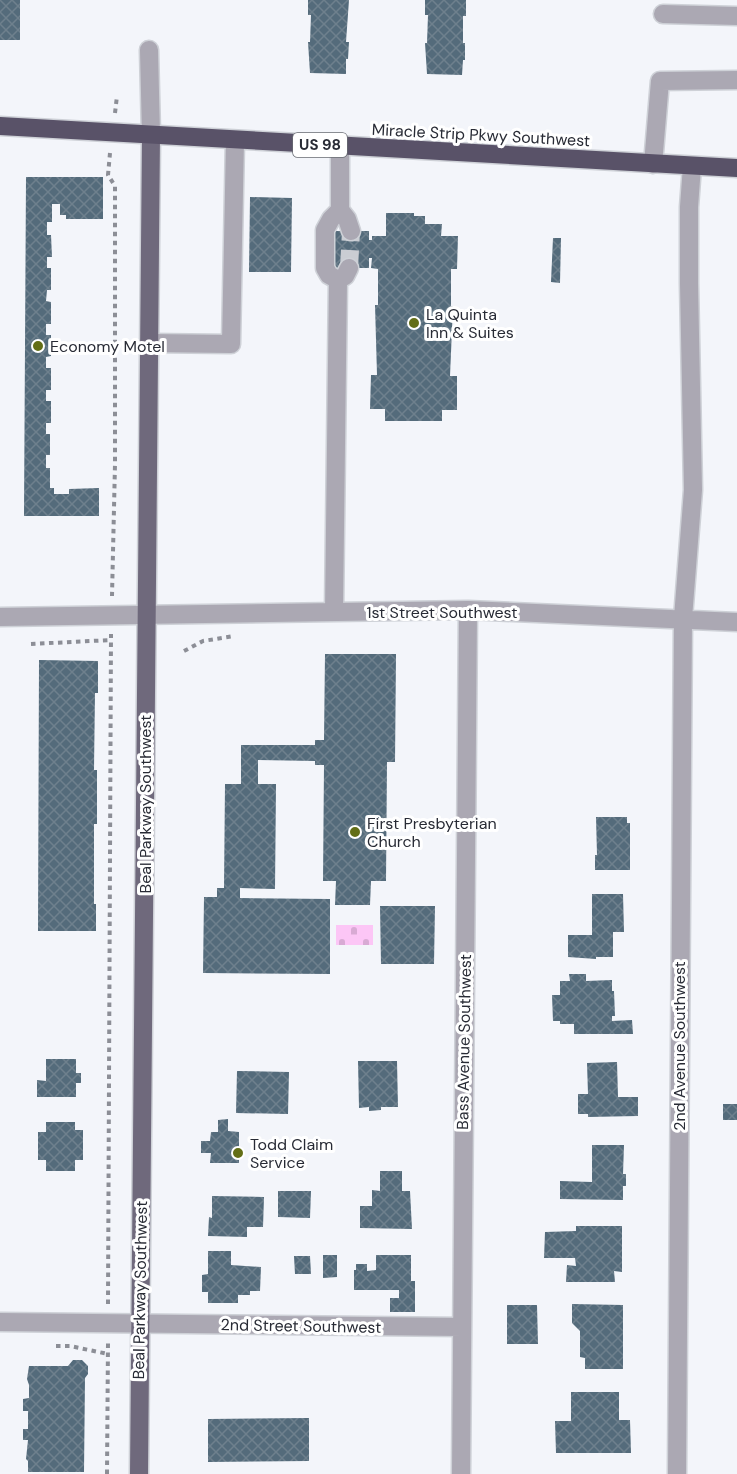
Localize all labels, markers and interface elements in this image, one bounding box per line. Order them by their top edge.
street label: Miracle Strip Pkwy Southwest [371,119,591,151]
road number: US 98 [293,133,347,157]
place label: La Quinta Inn & Suites [426,304,514,343]
marker: La Quinta Inn & Suites [407,316,421,330]
place label: Economy Motel [50,336,165,357]
marker: Economy Motel [31,339,45,353]
street label: 1st Street Southwest [366,602,518,623]
street label: Beal Parkway Southwest [135,715,156,893]
place label: First Presbyterian Church [367,813,497,852]
marker: First Presbyterian Church [348,825,362,839]
street label: Bass Avenue Southwest [452,954,476,1130]
street label: 2nd Avenue Southwest [669,961,690,1131]
place label: Todd Claim Service [250,1134,333,1173]
marker: Todd Claim Service [231,1146,245,1160]
street label: Beal Parkway Southwest [128,1200,152,1380]
street label: 2nd Street Southwest [221,1314,381,1338]

